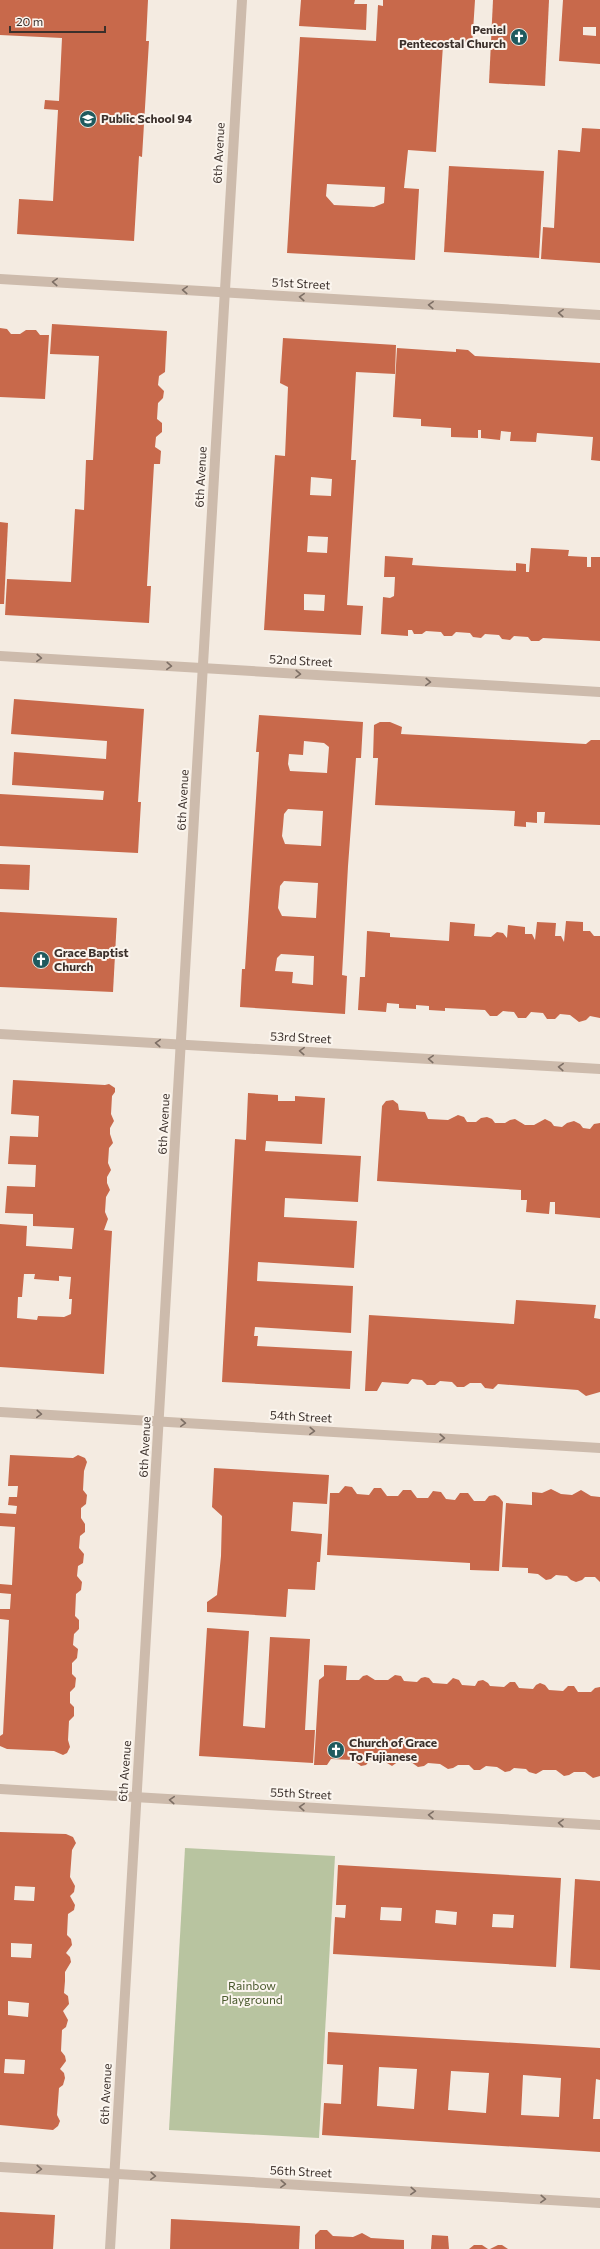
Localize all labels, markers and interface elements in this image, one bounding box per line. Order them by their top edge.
scale bar [10,8,105,34]
text: 20 m [16,14,43,28]
place label: Peniel Pentecostal Church [399,22,506,50]
church icon: Peniel Pentecostal Church [509,27,529,47]
school or university icon: Public School 94 [78,109,98,129]
place label: Public School 94 [101,111,193,125]
street label: 6th Avenue [209,122,227,184]
street label: 51st Street [271,274,331,292]
one-way arrow [52,278,58,286]
one-way arrow [182,285,188,294]
one-way arrow [299,293,305,302]
one-way arrow [428,301,434,310]
one-way arrow [558,309,564,317]
street label: 6th Avenue [191,446,209,508]
street label: 52nd Street [269,651,333,669]
one-way arrow [36,654,42,663]
one-way arrow [166,662,172,671]
one-way arrow [295,669,301,678]
one-way arrow [425,677,431,686]
street label: 6th Avenue [173,769,191,831]
place label: Grace Baptist Church [54,945,129,973]
church icon: Grace Baptist Church [31,950,51,970]
street label: 53rd Street [270,1028,332,1046]
one-way arrow [155,1038,161,1047]
one-way arrow [299,1047,305,1056]
one-way arrow [428,1055,434,1064]
one-way arrow [558,1063,564,1071]
street label: 6th Avenue [154,1093,172,1155]
street label: 54th Street [270,1407,333,1425]
one-way arrow [36,1410,42,1419]
street label: 6th Avenue [135,1416,153,1478]
one-way arrow [180,1419,186,1428]
one-way arrow [309,1426,315,1435]
one-way arrow [439,1434,445,1443]
place label: Church of Grace To Fujianese [349,1735,437,1763]
street label: 6th Avenue [115,1740,133,1802]
church icon: Church of Grace To Fujianese [326,1740,346,1760]
street label: 55th Street [270,1784,332,1802]
one-way arrow [169,1795,175,1804]
one-way arrow [299,1803,305,1812]
one-way arrow [428,1811,434,1820]
one-way arrow [558,1818,564,1827]
park label: Rainbow Playground [221,1978,283,2006]
street label: 6th Avenue [96,2063,114,2125]
street label: 56th Street [270,2162,333,2180]
one-way arrow [36,2164,42,2173]
one-way arrow [150,2171,156,2180]
one-way arrow [280,2179,286,2188]
one-way arrow [410,2187,416,2196]
one-way arrow [540,2195,546,2204]

